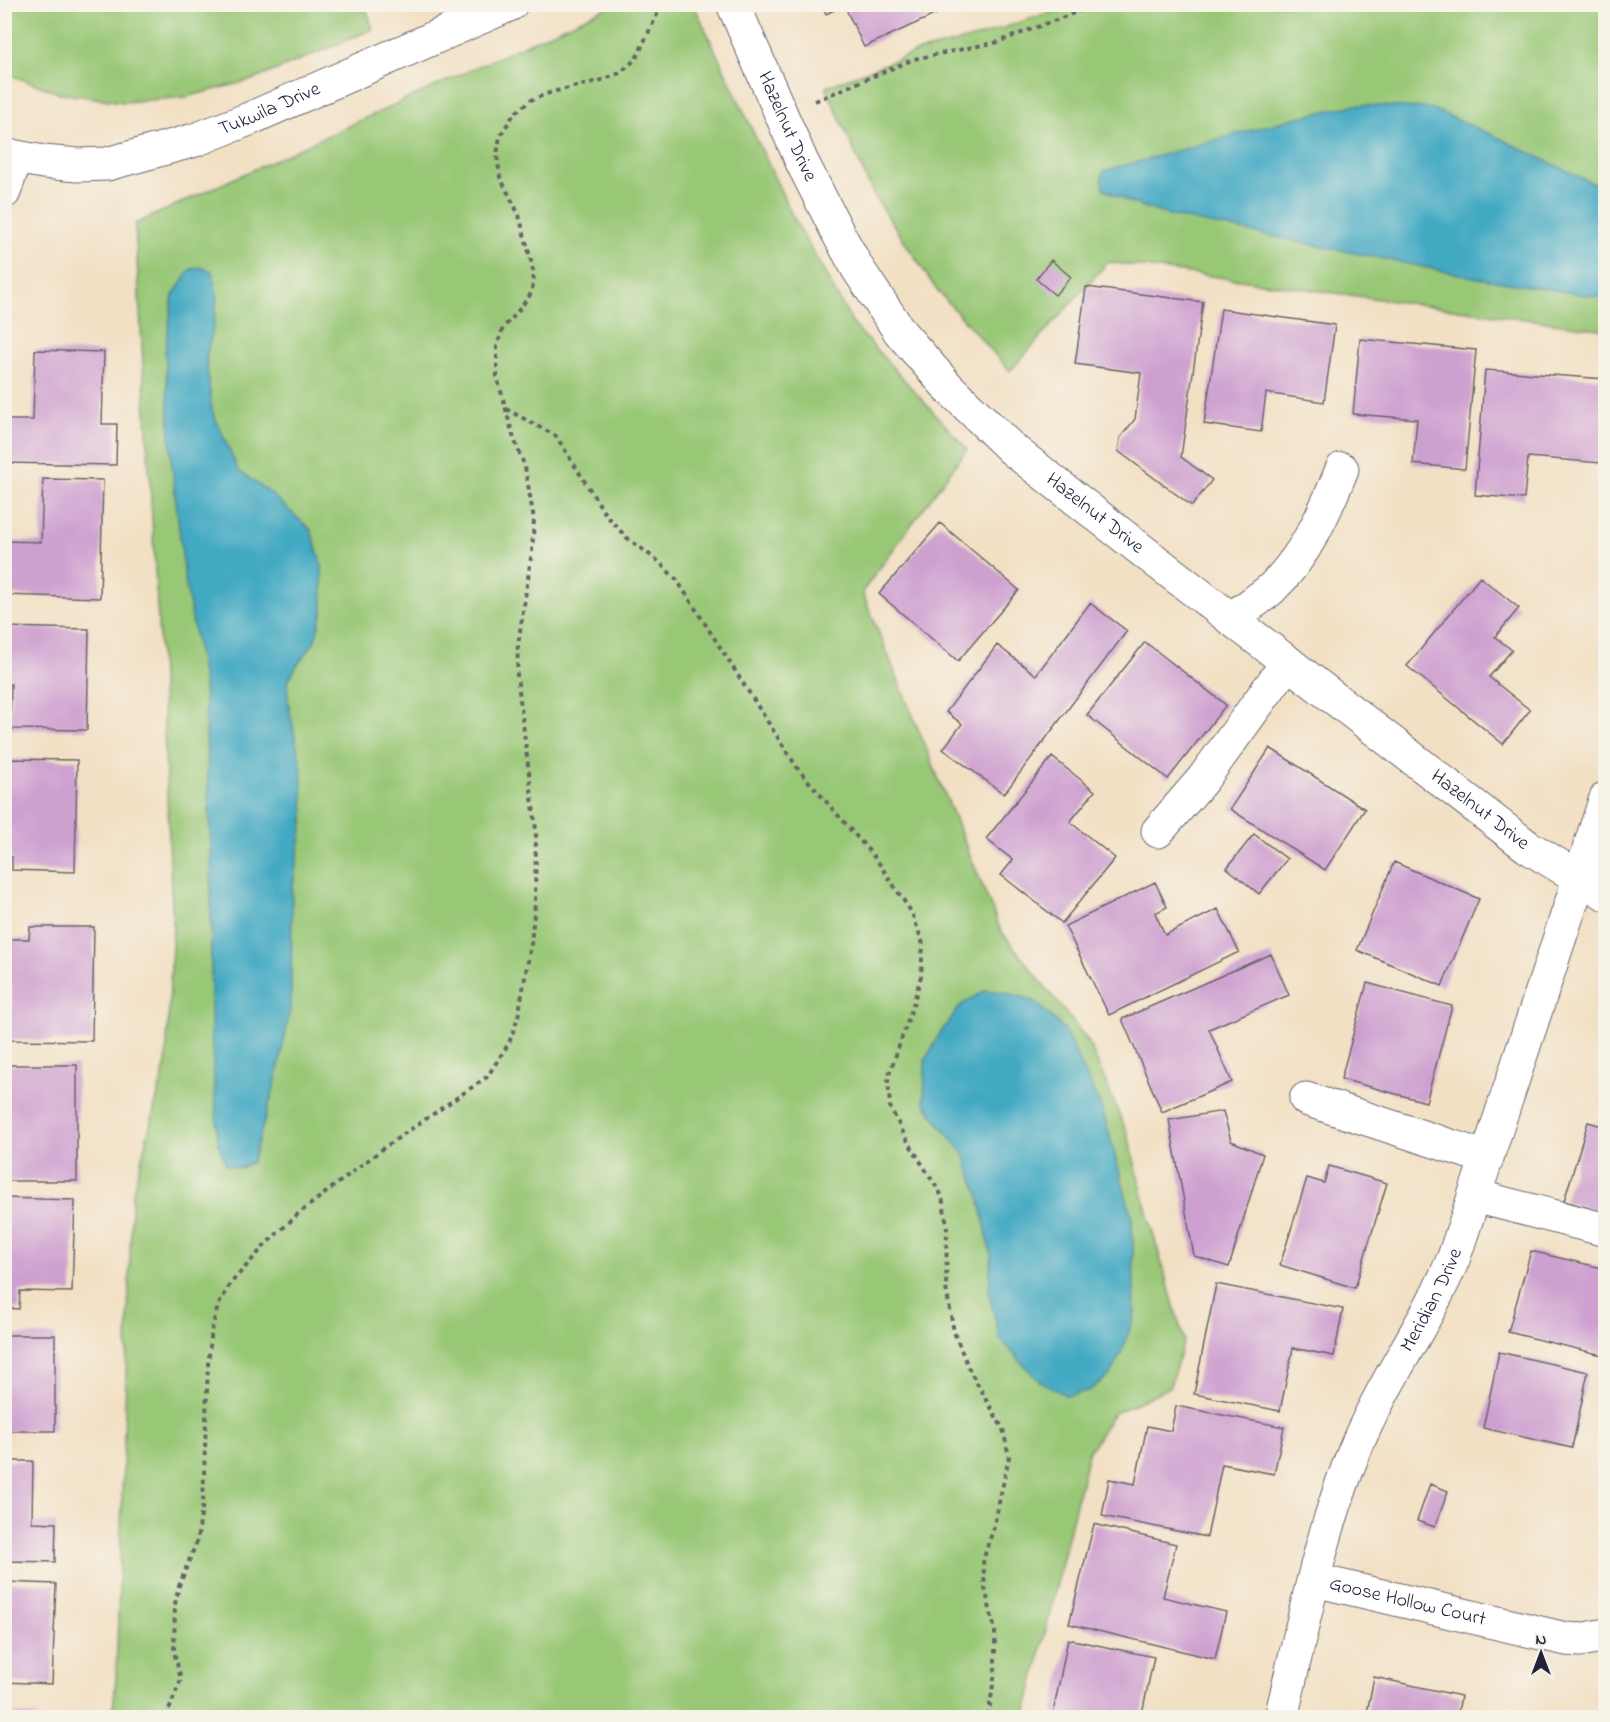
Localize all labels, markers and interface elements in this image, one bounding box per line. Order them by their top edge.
street label: Hazelnut Drive [750,67,824,187]
street label: Tukwila Drive [214,75,325,144]
street label: Hazelnut Drive [1039,466,1150,561]
street label: Hazelnut Drive [1424,763,1536,857]
street label: Meridian Drive [1393,1245,1470,1358]
street label: Goose Hollow Court [1326,1570,1489,1634]
north arrow [1511,1623,1571,1683]
text: N [1536,1628,1547,1652]

